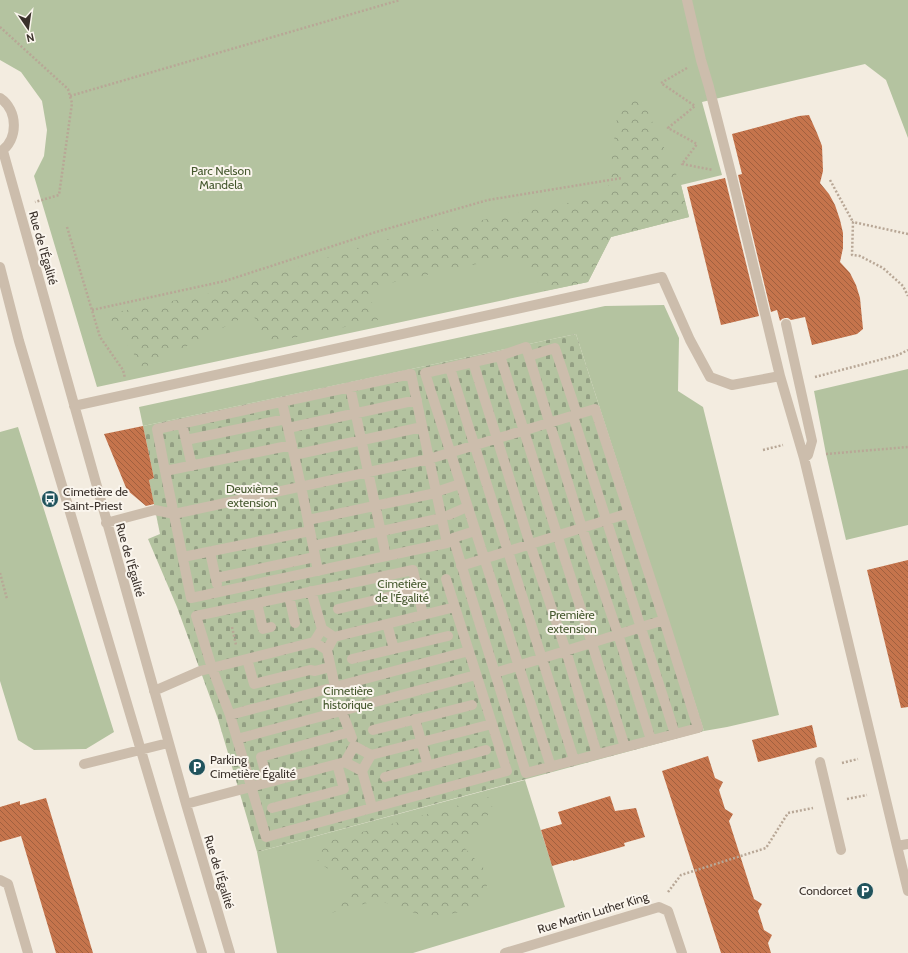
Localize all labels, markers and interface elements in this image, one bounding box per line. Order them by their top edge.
north arrow [8,8,48,48]
text: N [25,30,36,45]
park label: Parc Nelson Mandela [191,163,251,192]
street label: Rue de l'Égalité [26,209,61,287]
park label: Deuxième extension [226,481,278,510]
place label: Cimetière de Saint-Priest [63,484,128,513]
bus stop icon: Cimetière de Saint-Priest [40,489,60,509]
street label: Rue de l'Égalité [113,521,148,599]
park label: Cimetière de l'Égalité [375,576,429,605]
park label: Première extension [547,607,597,636]
park label: Cimetière historique [323,683,373,712]
place label: Parking Cimetière Égalité [210,752,296,781]
parking icon: Parking Cimetière Égalité [187,757,207,777]
street label: Rue de l'Égalité [201,833,238,911]
parking icon: Condorcet [855,881,875,901]
place label: Condorcet [799,883,852,898]
street label: Rue Martin Luther King [536,888,651,937]

